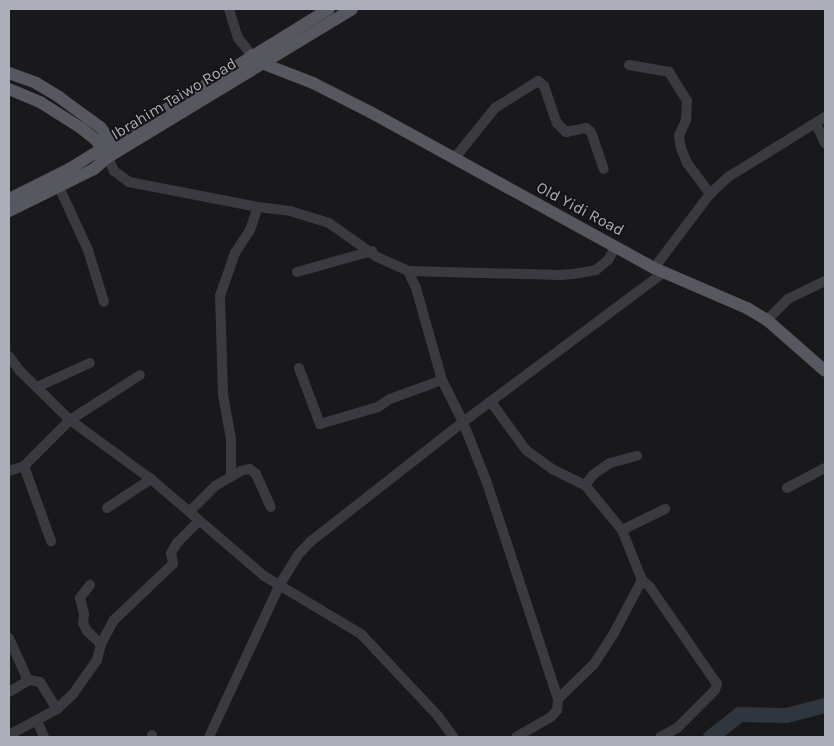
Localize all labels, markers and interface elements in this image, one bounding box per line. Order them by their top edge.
street label: Ibrahim Taiwo Road [108,54,240,144]
street label: Old Yidi Road [533,178,627,240]

